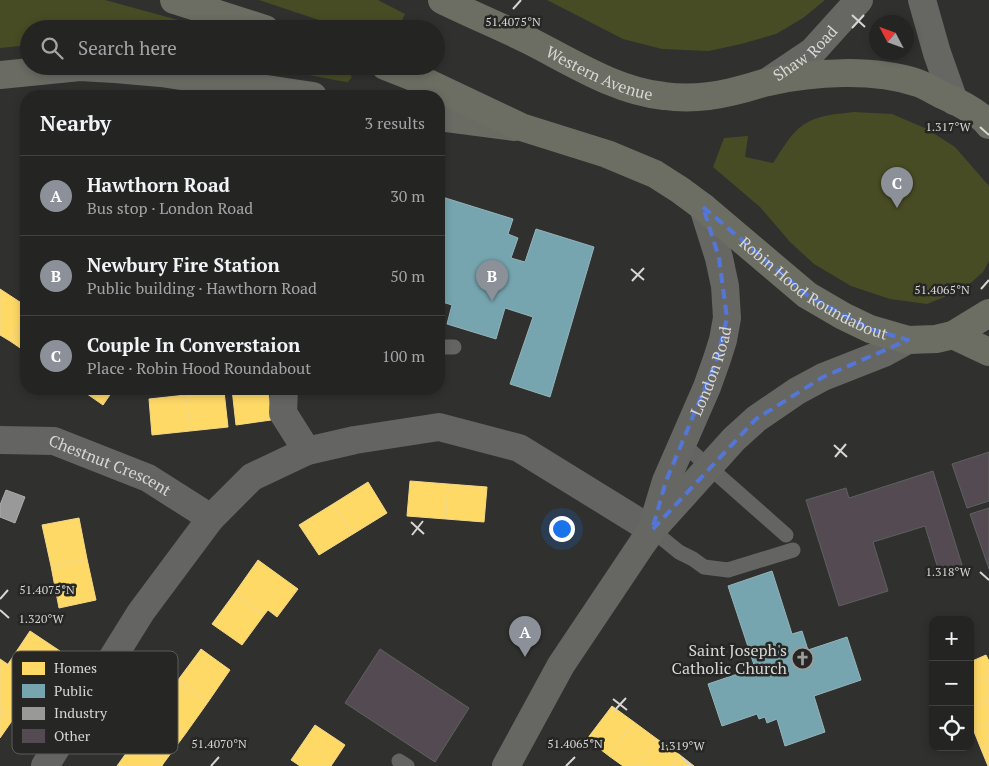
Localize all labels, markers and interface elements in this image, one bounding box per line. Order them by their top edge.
text: 51.4075°N [485,14,541,29]
north arrow [869,15,914,60]
search box [20,20,445,75]
street label: Shaw Road [769,20,842,86]
icon: search [38,34,66,62]
text: Search here [78,35,177,60]
street label: Western Avenue [542,40,655,105]
text: Nearby [40,109,111,137]
text: 3 results [365,112,425,134]
text: 1.317°W [925,119,971,134]
pin: C [881,167,913,208]
text: Hawthorn Road [87,172,230,197]
text: A [50,185,62,207]
text: 30 m [390,185,425,207]
text: Bus stop · London Road [87,197,253,219]
street label: Robin Hood Roundabout [735,232,890,345]
text: Newbury Fire Station [87,252,280,277]
pin: B [476,260,508,301]
text: B [51,265,61,287]
text: 50 m [390,265,425,287]
text: Public building · Hawthorn Road [87,277,317,299]
text: 51.4065°N [914,282,970,297]
street label: London Road [685,324,736,419]
text: Couple In Converstaion [87,332,300,357]
text: C [51,345,61,367]
text: 100 m [382,345,425,367]
text: Place · Robin Hood Roundabout [87,357,311,379]
street label: Chestnut Crescent [46,429,176,501]
your location [549,516,575,542]
text: 1.318°W [925,564,971,579]
text: 51.4075°N [19,582,75,597]
text: 1.320°W [18,611,64,626]
pin: A [509,616,541,657]
map controls [929,616,974,751]
button: + [929,616,974,661]
place label: Saint Joseph's Catholic Church [672,639,788,679]
church icon: Saint Joseph's Catholic Church [791,647,815,671]
legend [12,651,178,754]
text: Homes [54,658,97,677]
button: − [929,661,974,706]
text: Public [54,681,93,700]
text: Industry [54,703,108,722]
button: locate [929,706,974,751]
text: Other [54,726,91,745]
text: 51.4070°N [191,736,247,751]
text: 51.4065°N [547,736,603,751]
text: 1.319°W [659,738,705,753]

